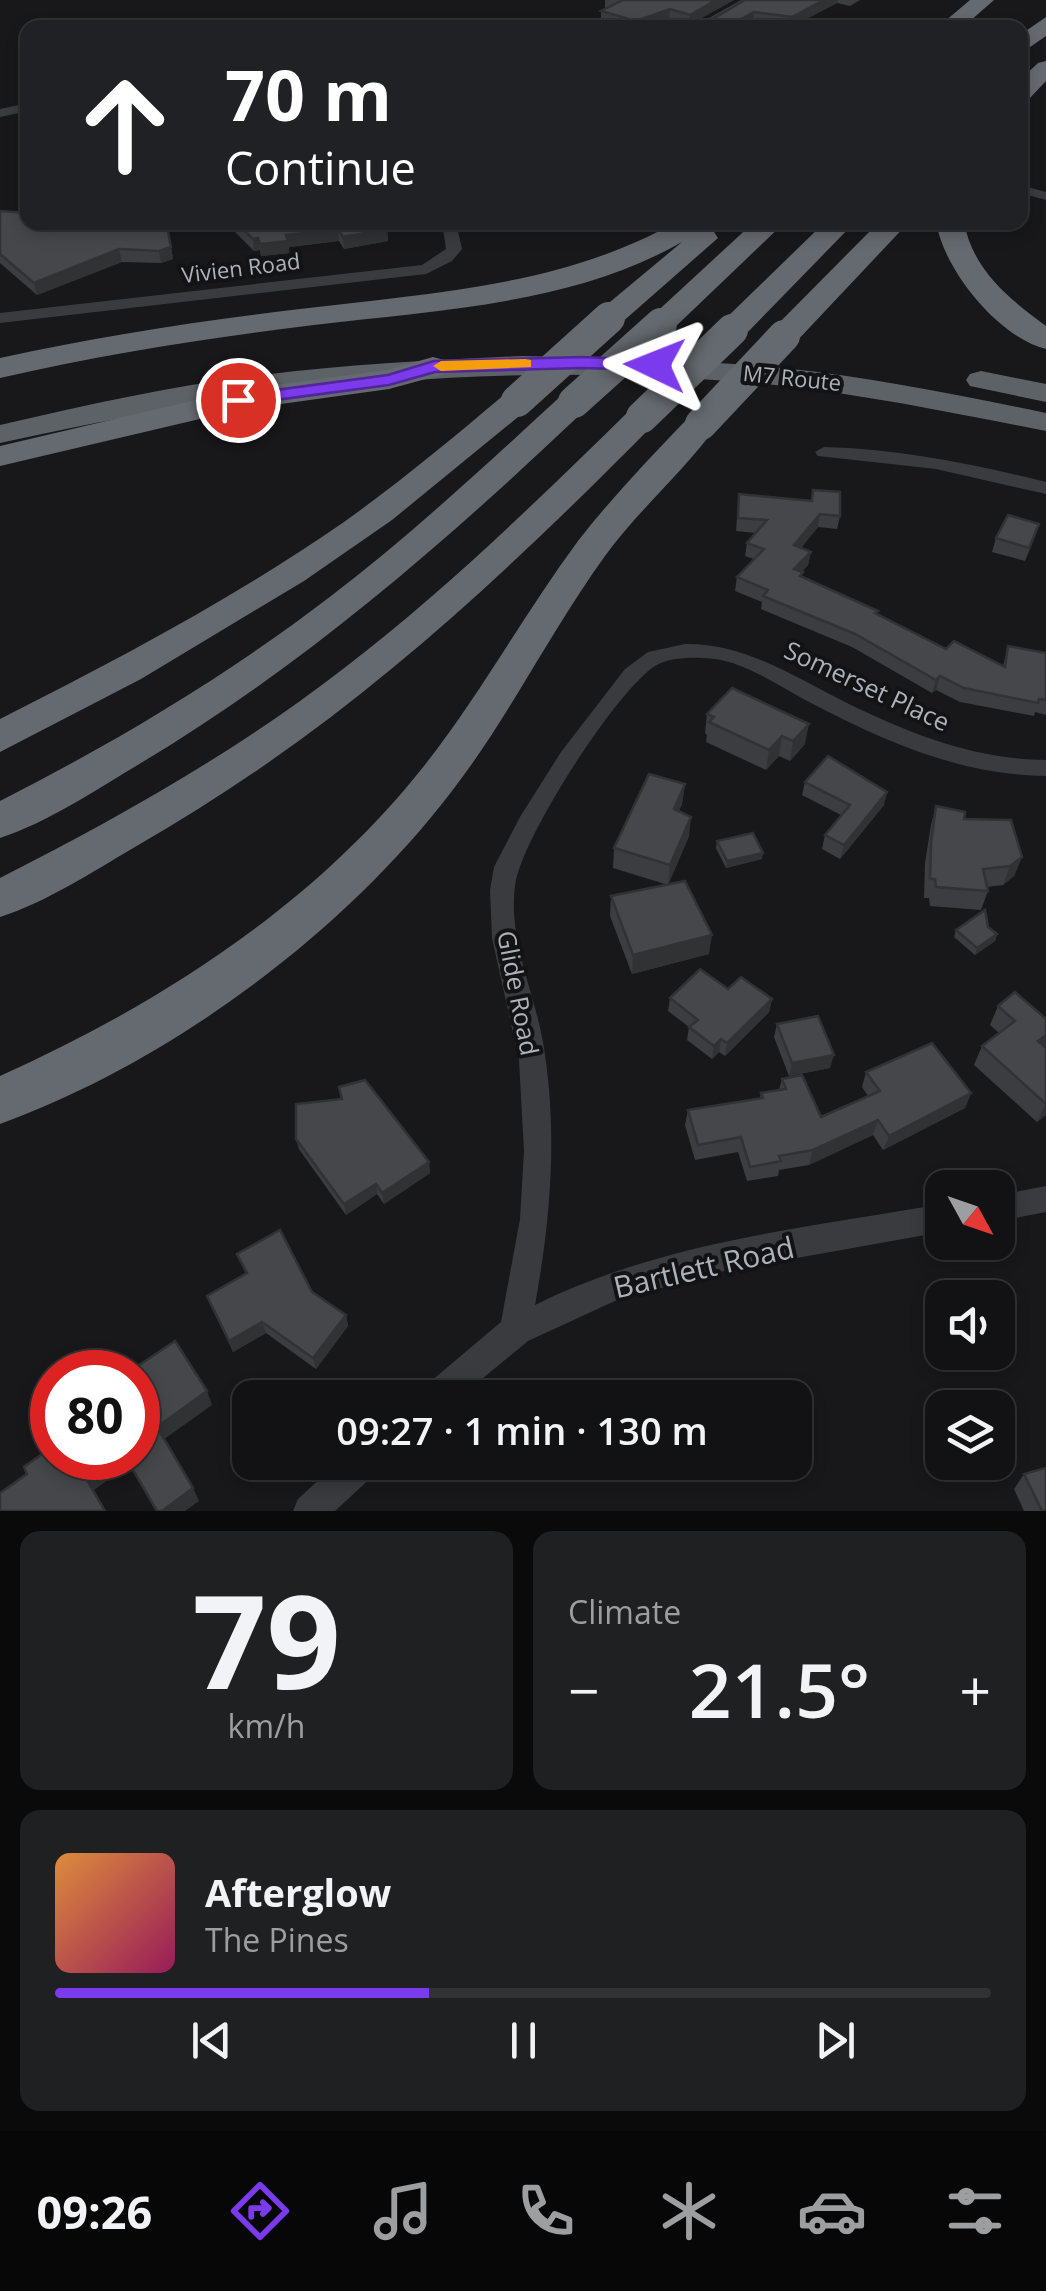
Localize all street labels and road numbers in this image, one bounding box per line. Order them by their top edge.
street label: Vivien Road [180,245,302,289]
street label: M7 Route [742,357,843,397]
street label: Somerset Place [779,632,956,738]
street label: Glide Road [490,928,548,1058]
street label: Bartlett Road [609,1226,798,1307]

